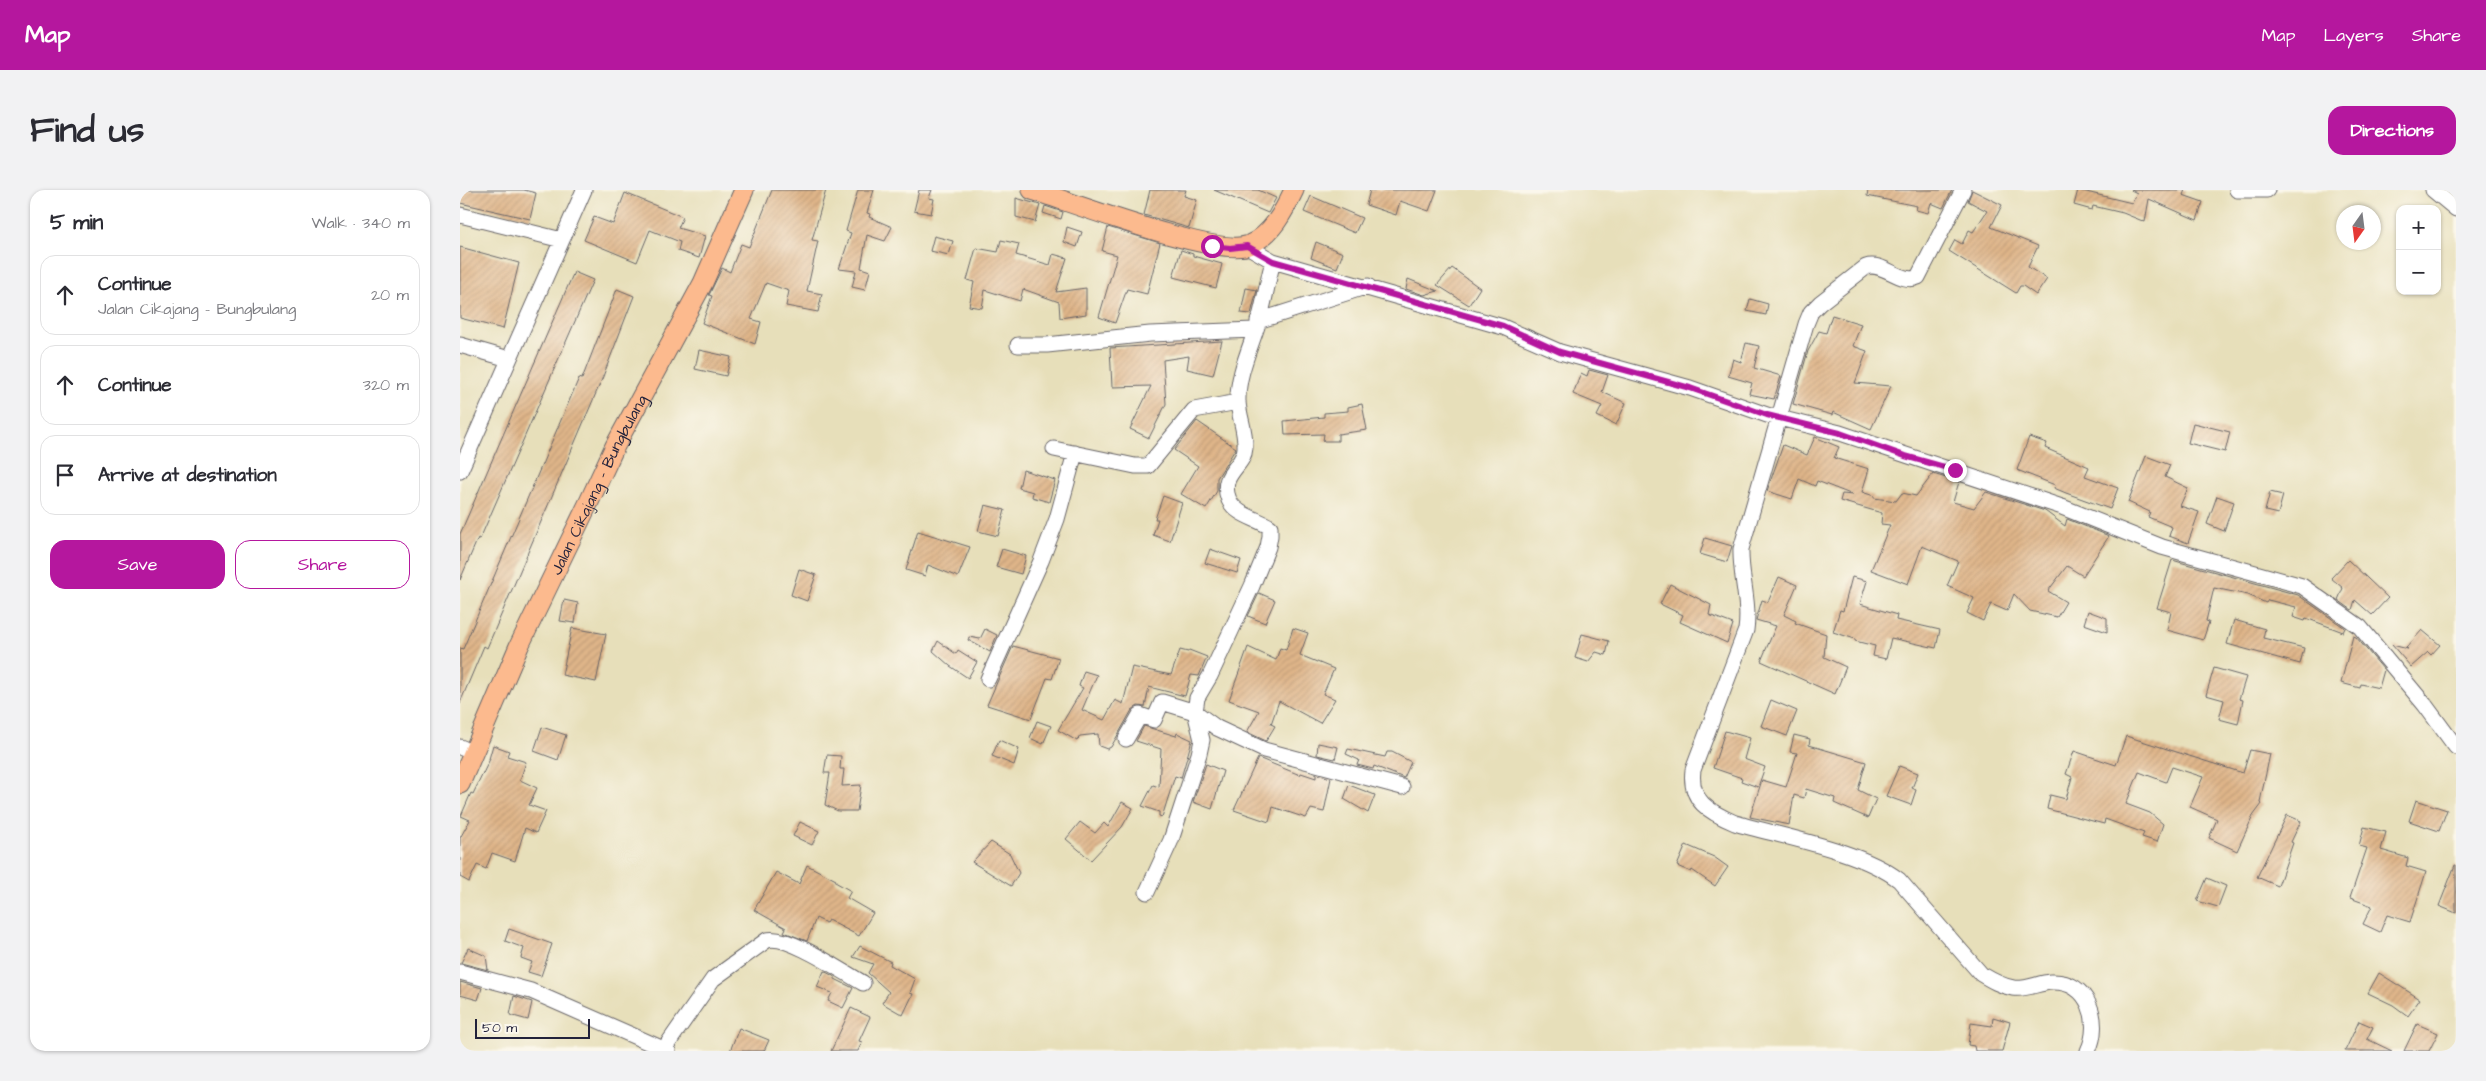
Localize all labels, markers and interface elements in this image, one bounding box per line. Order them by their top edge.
text: Map [25,18,70,52]
text: Map [2261,23,2295,48]
text: Layers [2323,23,2384,48]
text: Share [2412,23,2461,48]
text: Find us [30,106,144,155]
button: Directions [2328,106,2456,155]
north arrow [2336,205,2381,250]
map controls [2396,205,2441,295]
button: + [2396,205,2441,250]
text: 5 min [50,208,103,237]
text: Walk · 340 m [311,212,410,234]
route start [1201,235,1224,258]
button: − [2396,250,2441,295]
text: Continue [98,271,172,298]
icon: ahead [51,281,79,309]
text: 20 m [371,284,409,306]
text: Jalan Cikajang - Bungbulang [98,298,296,320]
icon: ahead [51,371,79,399]
text: Continue [98,372,172,399]
text: 320 m [363,374,409,396]
street label: Jalan Cikajang - Bungbulang [545,391,654,579]
route end [1944,459,1967,482]
icon: arrive [51,461,79,489]
text: Arrive at destination [98,462,277,489]
button: Save [50,540,225,589]
button: Share [235,540,410,589]
scale bar [475,1016,590,1039]
text: 50 m [482,1018,517,1038]

